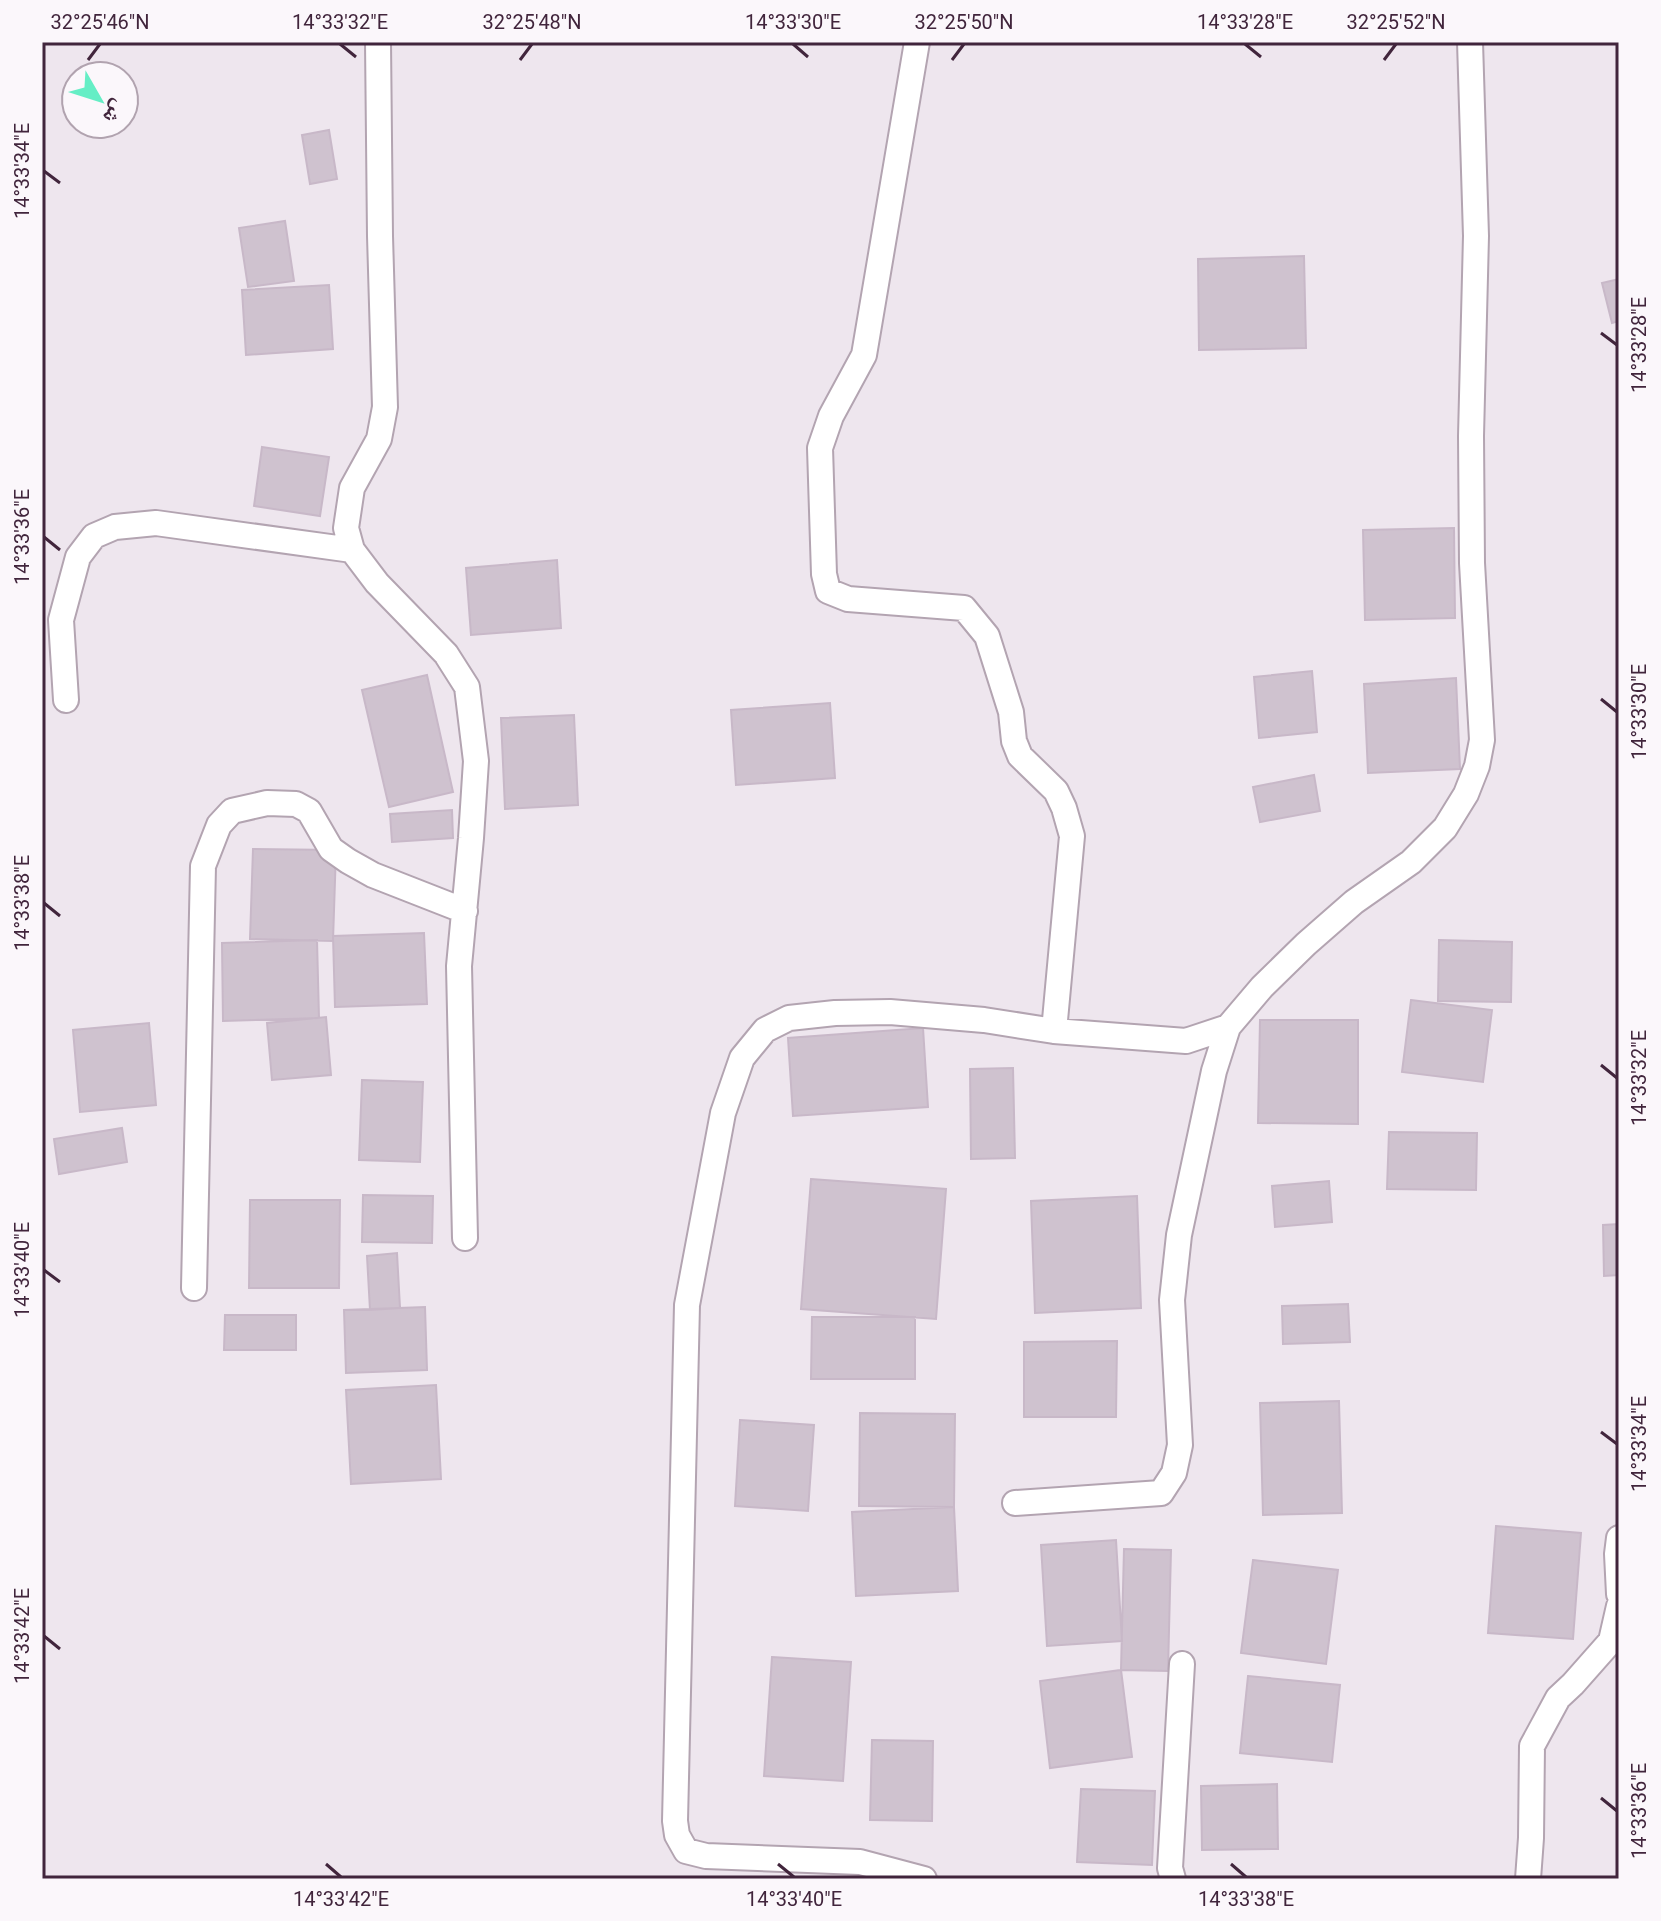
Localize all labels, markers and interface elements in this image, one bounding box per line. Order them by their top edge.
text: 32°25'46"N [50,10,150,34]
text: 14°33'32"E [292,10,388,34]
text: 32°25'48"N [482,10,582,34]
text: 14°33'30"E [745,10,841,34]
text: 32°25'50"N [914,10,1014,34]
text: 14°33'28"E [1197,10,1293,34]
text: 32°25'52"N [1346,10,1446,34]
north arrow [60,60,140,140]
text: ش [97,95,132,129]
text: 14°33'34"E [10,123,34,219]
text: 14°33'28"E [1627,297,1651,393]
text: 14°33'36"E [10,489,34,585]
text: 14°33'30"E [1627,664,1651,760]
text: 14°33'38"E [10,855,34,951]
text: 14°33'32"E [1627,1030,1651,1126]
text: 14°33'40"E [10,1222,34,1318]
text: 14°33'34"E [1627,1396,1651,1492]
text: 14°33'42"E [10,1588,34,1684]
text: 14°33'36"E [1627,1763,1651,1859]
text: 14°33'42"E [293,1887,389,1911]
text: 14°33'40"E [746,1887,842,1911]
text: 14°33'38"E [1198,1887,1294,1911]

